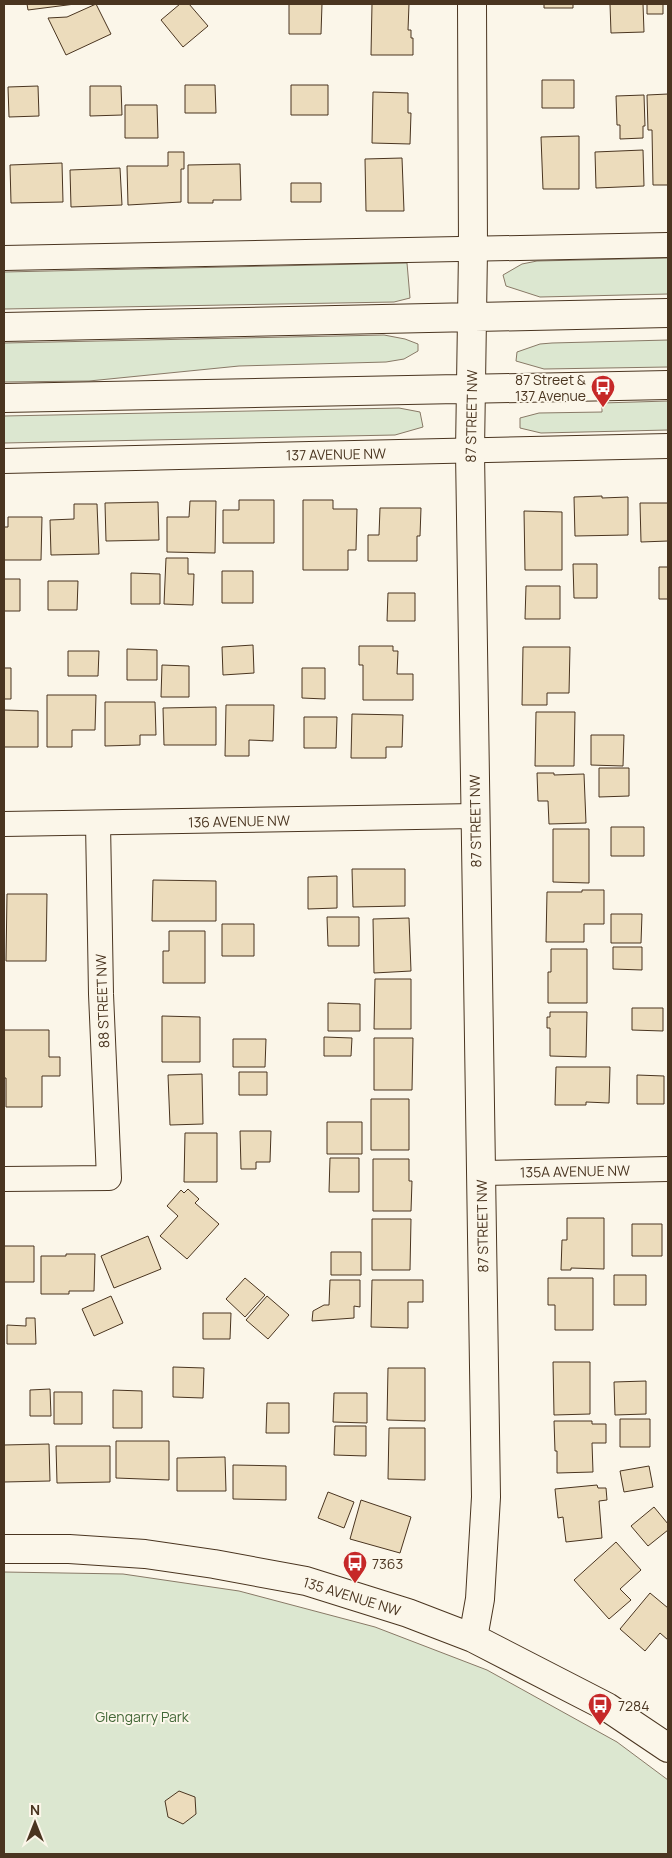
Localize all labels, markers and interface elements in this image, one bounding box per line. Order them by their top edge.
street label: 87 STREET NW [461,369,481,463]
place label: 87 Street & 137 Avenue [515,370,586,405]
bus stop icon: 87 Street & 137 Avenue [590,374,616,408]
street label: 137 AVENUE NW [286,444,386,464]
street label: 87 STREET NW [465,774,485,868]
street label: 136 AVENUE NW [188,811,290,831]
street label: 88 STREET NW [91,954,113,1048]
street label: 135A AVENUE NW [520,1161,630,1181]
street label: 87 STREET NW [472,1179,492,1273]
bus stop icon: 7363 [342,1550,368,1584]
place label: 7363 [372,1554,403,1573]
street label: 135 AVENUE NW [301,1572,403,1620]
bus stop icon: 7284 [587,1692,613,1726]
place label: 7284 [618,1696,649,1715]
park label: Glengarry Park [95,1707,190,1726]
north arrow [10,1798,60,1848]
text: N [30,1800,40,1819]

